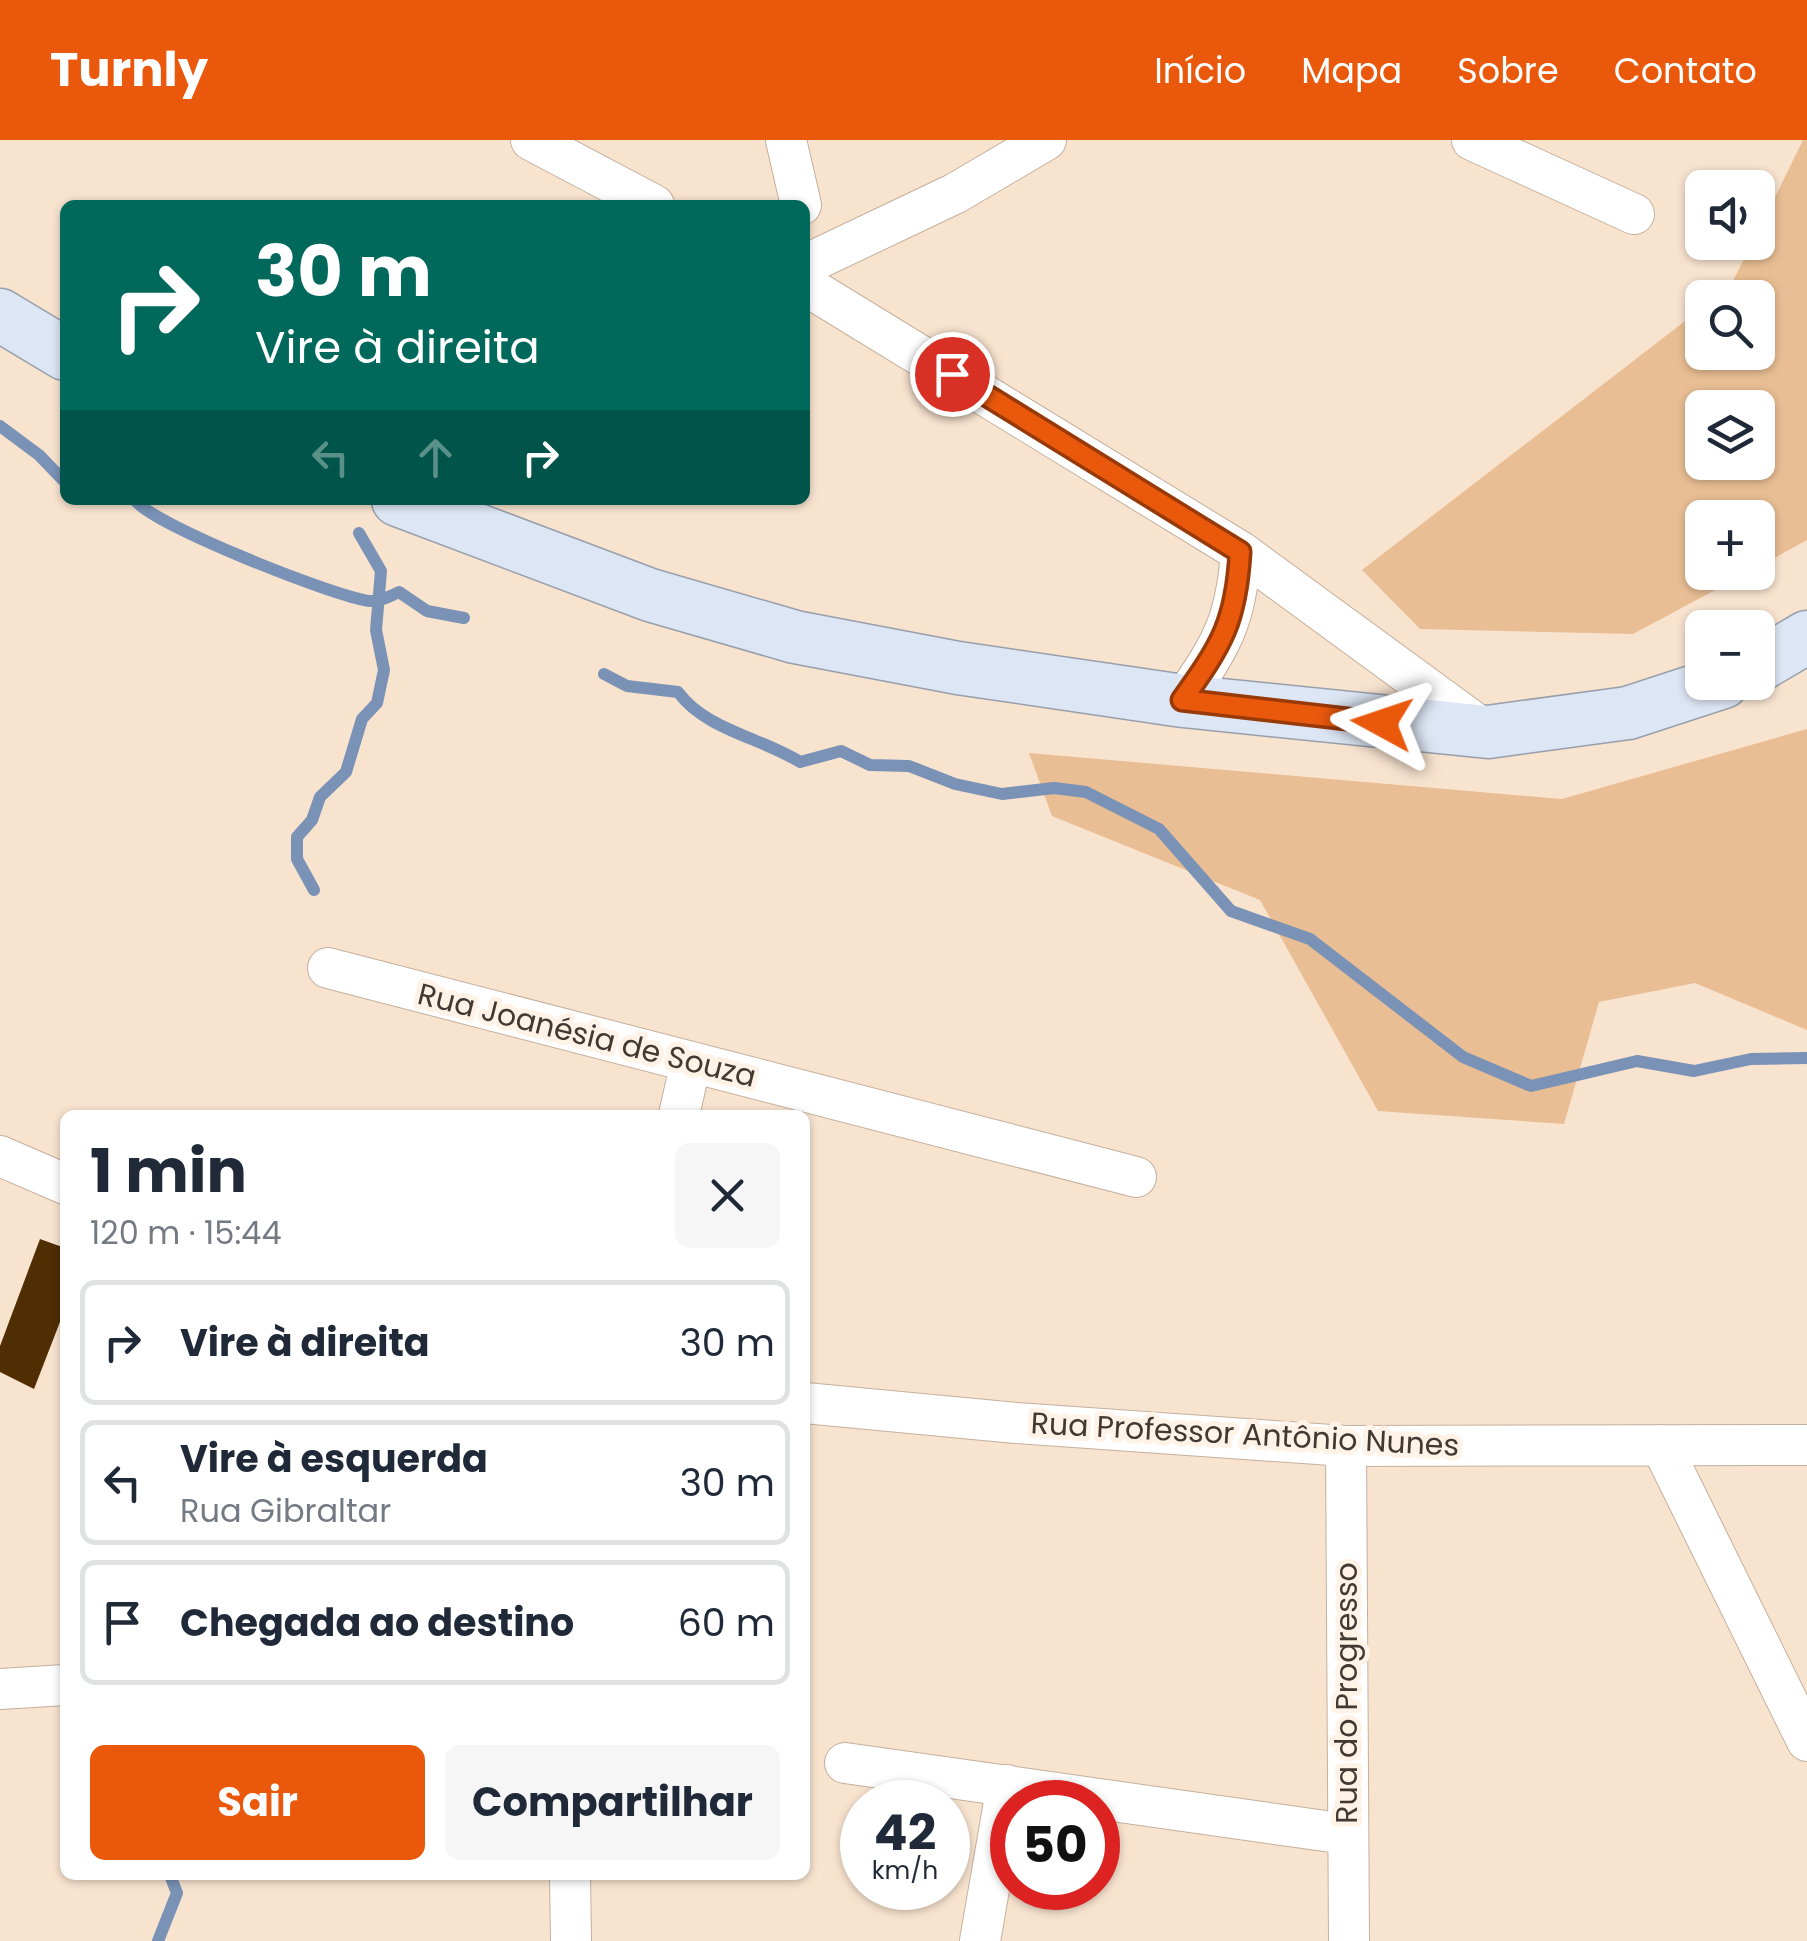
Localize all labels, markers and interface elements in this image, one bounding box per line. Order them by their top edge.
text: Turnly [50,36,208,103]
text: Início [1154,46,1246,95]
text: Mapa [1301,46,1402,95]
text: Sobre [1457,46,1559,95]
text: Contato [1614,46,1757,95]
map controls [1685,170,1775,700]
button: sound [1685,170,1775,260]
text: 30 m [255,222,432,321]
icon: right [90,240,220,370]
button: search [1685,280,1775,370]
text: Vire à direita [255,316,540,379]
pin [910,332,995,417]
icon: arrive [925,347,980,402]
button: layers [1685,390,1775,480]
icon: left [303,430,358,485]
icon: ahead [408,430,463,485]
icon: right [513,430,568,485]
button: + [1685,500,1775,590]
button: − [1685,610,1775,700]
position arrow [1330,671,1434,775]
street label: Rua Joanésia de Souza [413,972,761,1098]
text: 1 min [90,1129,247,1213]
button: close [675,1143,780,1248]
text: 120 m · 15:44 [90,1210,282,1255]
icon: right [95,1315,150,1370]
text: Vire à direita [180,1316,430,1369]
text: 30 m [679,1316,775,1369]
street label: Rua Professor Antônio Nunes [1030,1401,1460,1467]
text: Vire à esquerda [180,1432,488,1485]
icon: left [95,1455,150,1510]
text: 30 m [679,1456,775,1509]
text: Rua Gibraltar [180,1488,391,1533]
street label: Rua do Progresso [1325,1562,1368,1824]
icon: arrive [95,1595,150,1650]
text: Chegada ao destino [180,1596,574,1649]
text: 60 m [678,1596,775,1649]
button: Sair [90,1745,425,1860]
button: Compartilhar [445,1745,780,1860]
speed limit sign: 50 [990,1780,1120,1910]
text: 42 [874,1797,936,1868]
text: km/h [872,1853,938,1888]

